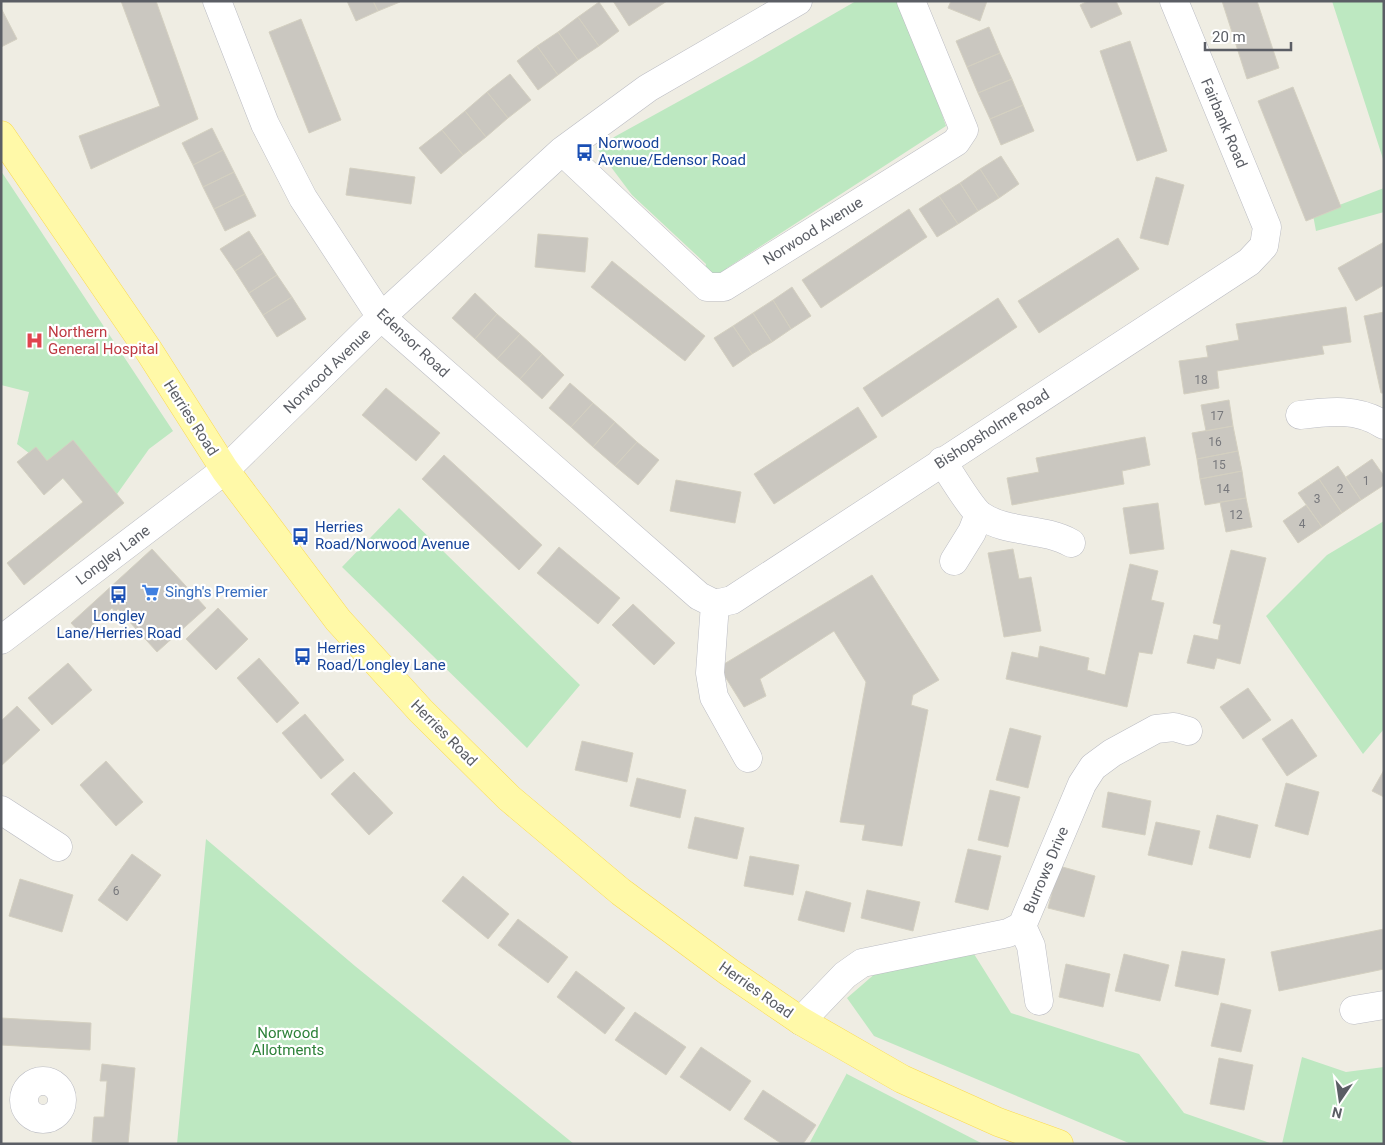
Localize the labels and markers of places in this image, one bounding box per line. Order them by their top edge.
place label: Norwood Avenue/Edensor Road [598,134,746,169]
bus stop icon: Norwood Avenue/Edensor Road [574,142,594,162]
place label: Northern General Hospital [48,323,159,358]
hospital icon: Northern General Hospital [24,331,44,351]
place label: Herries Road/Norwood Avenue [315,518,470,553]
bus stop icon: Herries Road/Norwood Avenue [291,526,311,546]
supermarket icon: Singh's Premier [141,582,161,602]
place label: Singh's Premier [165,583,267,601]
bus stop icon: Longley Lane/Herries Road [109,585,129,605]
place label: Longley Lane/Herries Road [57,607,181,642]
place label: Herries Road/Longley Lane [317,639,446,674]
bus stop icon: Herries Road/Longley Lane [293,647,313,667]

